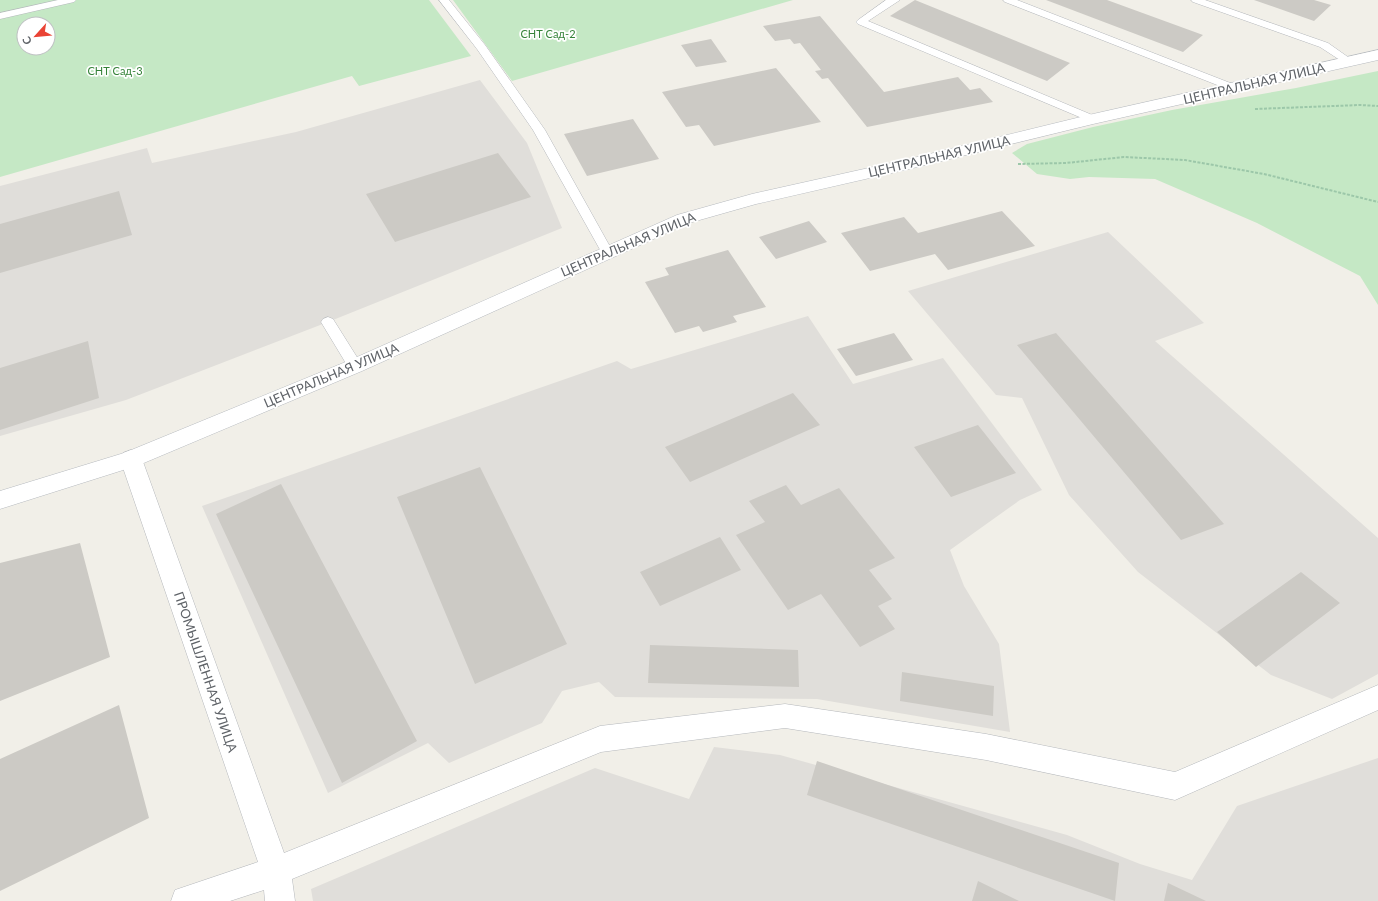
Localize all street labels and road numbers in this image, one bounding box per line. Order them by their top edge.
street label: ЦЕНТРАЛЬНАЯ УЛИЦА [1182,59,1327,107]
street label: ЦЕНТРАЛЬНАЯ УЛИЦА [867,132,1012,180]
street label: ЦЕНТРАЛЬНАЯ УЛИЦА [558,208,698,280]
street label: ЦЕНТРАЛЬНАЯ УЛИЦА [261,339,401,411]
street label: ПРОМЫШЛЕННАЯ УЛИЦА [171,590,241,755]

